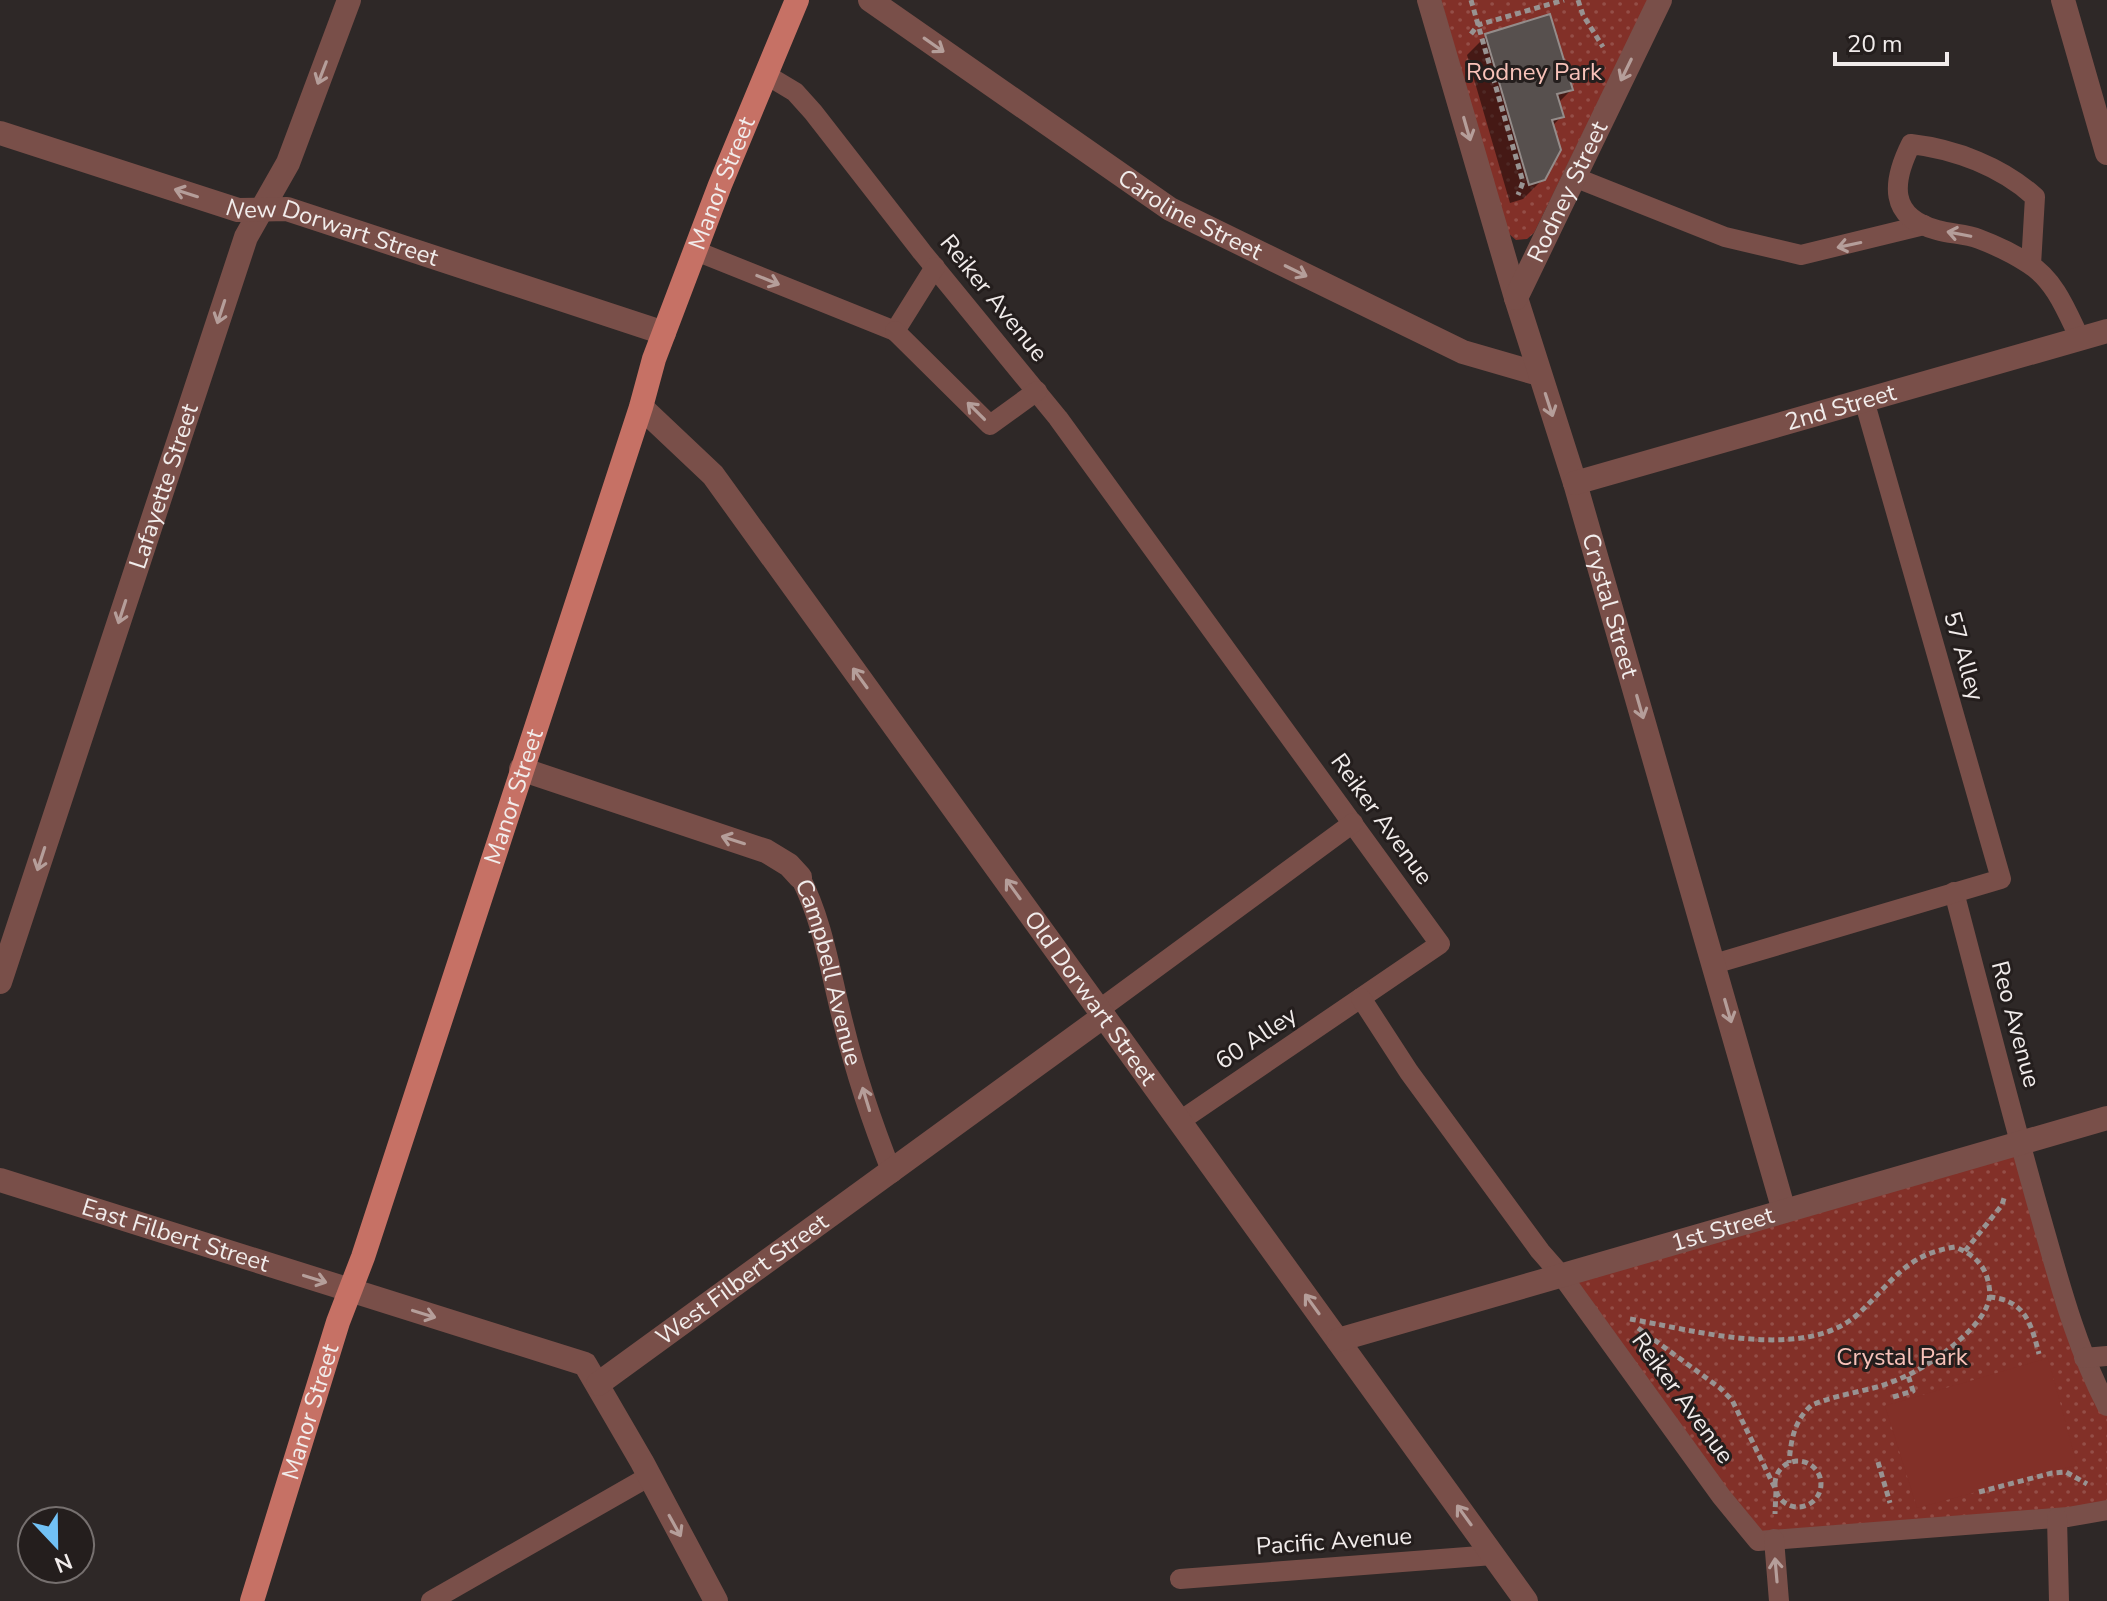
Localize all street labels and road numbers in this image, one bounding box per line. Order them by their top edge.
street label: Manor Street [681,111,763,254]
street label: Rodney Street [1520,115,1615,268]
street label: Caroline Street [1111,161,1268,268]
street label: New Dorwart Street [222,191,443,274]
street label: Reiker Avenue [933,228,1055,368]
street label: 2nd Street [1781,376,1900,438]
street label: Lafayette Street [122,399,206,573]
street label: Crystal Street [1574,529,1646,682]
street label: 57 Alley [1936,608,1992,705]
street label: Manor Street [477,724,551,868]
street label: Reiker Avenue [1323,747,1441,891]
street label: Campbell Avenue [787,874,870,1069]
street label: Old Dorwart Street [1017,904,1165,1092]
street label: Reo Avenue [1984,957,2048,1091]
street label: 60 Alley [1209,999,1303,1077]
street label: East Filbert Street [78,1191,274,1280]
street label: 1st Street [1667,1199,1778,1259]
street label: West Filbert Street [649,1205,835,1353]
street label: Reiker Avenue [1624,1326,1742,1470]
street label: Manor Street [274,1339,346,1484]
street label: Pacific Avenue [1255,1520,1413,1562]

